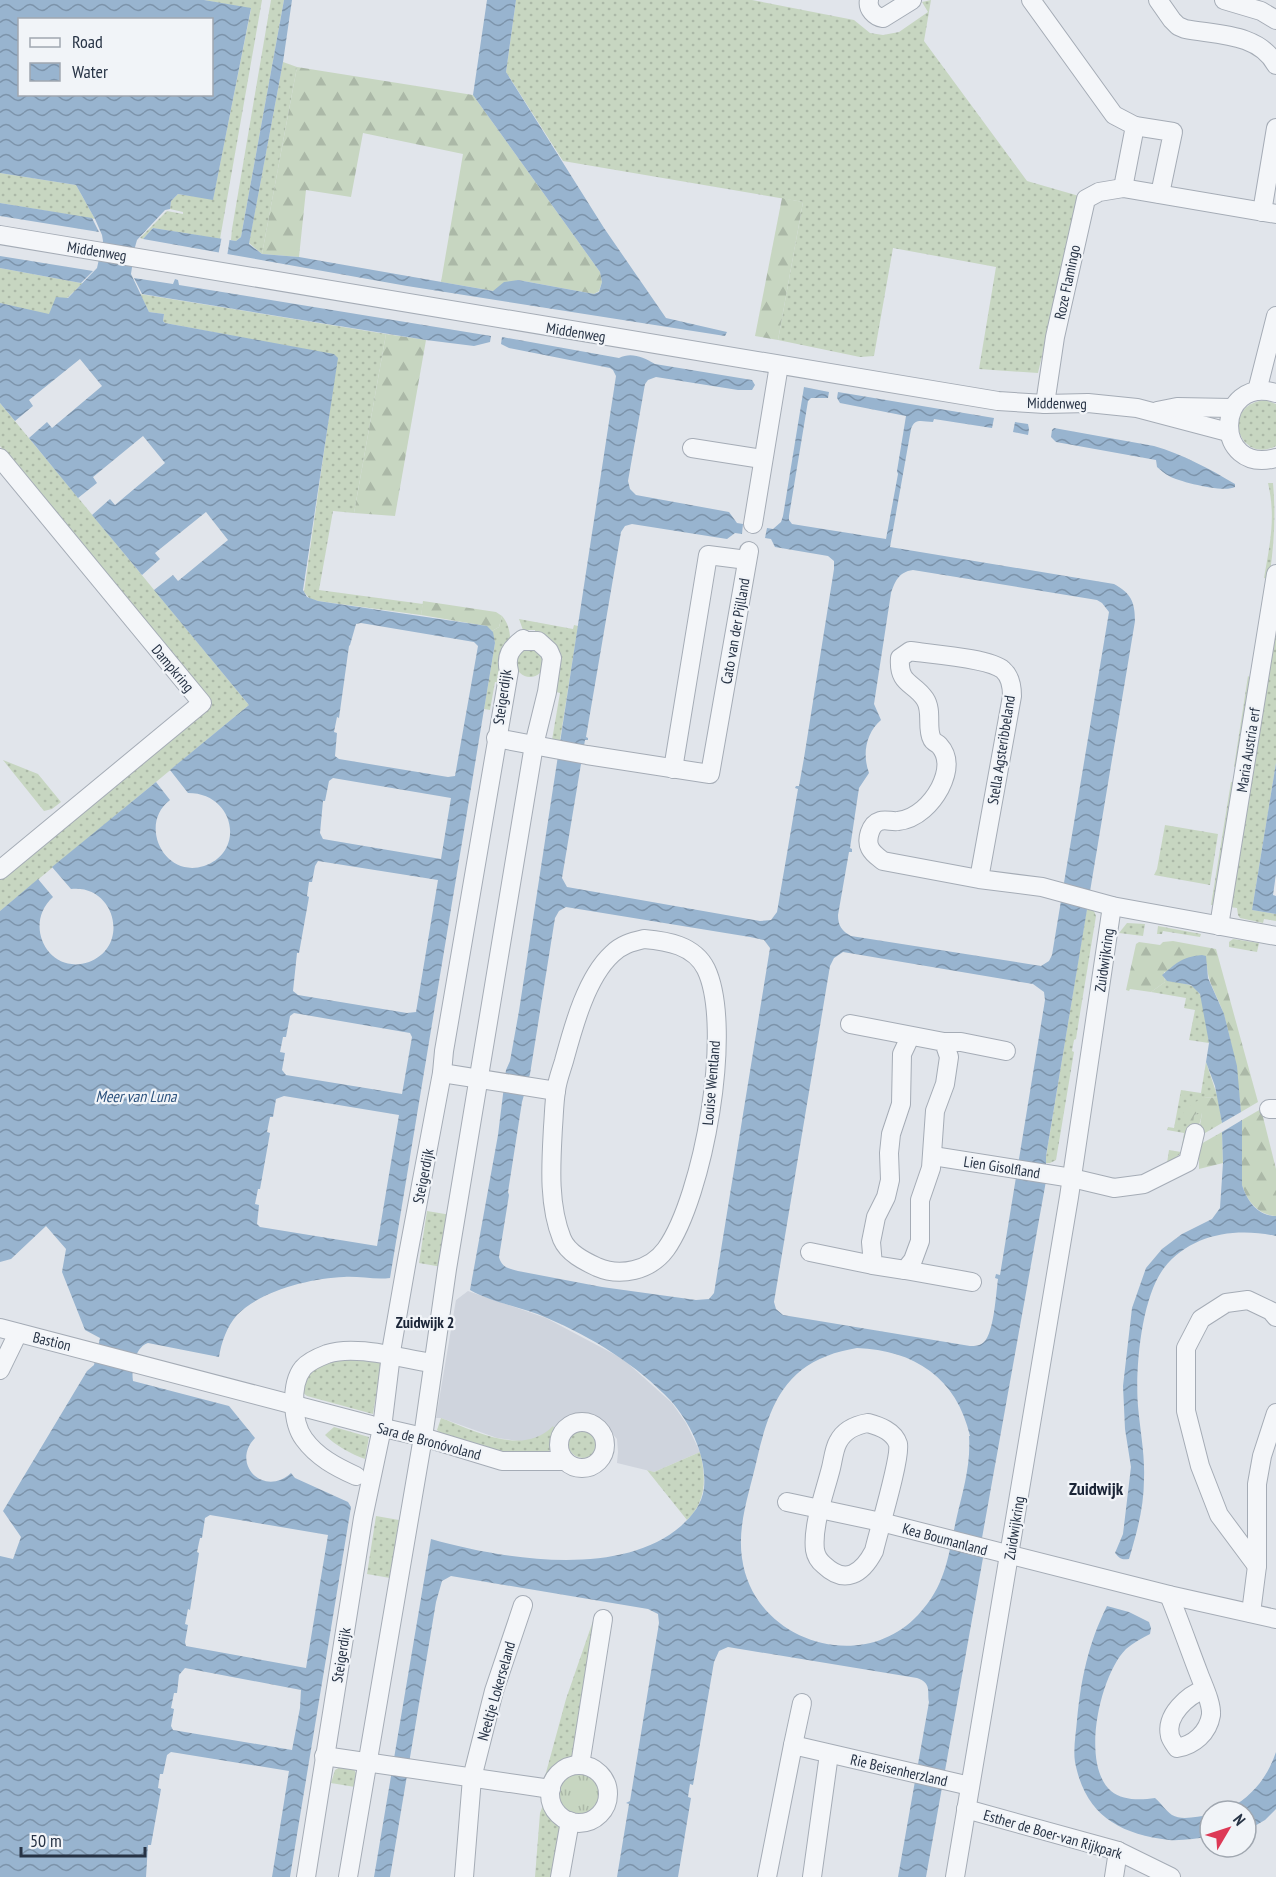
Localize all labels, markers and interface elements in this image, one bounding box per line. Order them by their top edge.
legend [18,18,213,96]
text: Road [72,30,103,53]
text: Water [72,60,108,83]
street label: Middenweg [66,237,128,265]
street label: Roze Flamingo [1050,243,1084,321]
street label: Middenweg [545,318,607,346]
street label: Middenweg [1027,393,1087,413]
street label: Cato van der Pijlland [716,577,754,685]
street label: Dampkring [148,640,198,696]
street label: Steigerdijk [489,668,515,726]
street label: Stella Agsteribbeland [983,694,1019,806]
street label: Maria Austria erf [1232,705,1264,794]
street label: Zuidwijkring [1090,927,1118,993]
street label: Louise Wentland [698,1040,724,1126]
water label: Meer van Luna [96,1086,178,1106]
street label: Steigerdijk [408,1147,438,1205]
street label: Lien Gisolfland [962,1152,1042,1182]
district label: Zuidwijk 2 [396,1312,454,1332]
street label: Bastion [31,1327,73,1355]
street label: Sara de Bronóvoland [375,1418,483,1464]
district label: Zuidwijk [1069,1477,1124,1500]
street label: Zuidwijkring [1000,1495,1028,1561]
street label: Kea Boumanland [900,1519,990,1559]
street label: Steigerdijk [327,1626,355,1684]
street label: Neeltje Lokerseland [473,1639,519,1743]
street label: Rie Beisenherzland [849,1750,949,1790]
north arrow [1198,1799,1258,1859]
street label: Esther de Boer-van Rijkpark [981,1805,1125,1863]
text: N [1229,1810,1250,1829]
scale bar [21,1820,146,1858]
text: 50 m [30,1829,62,1852]

